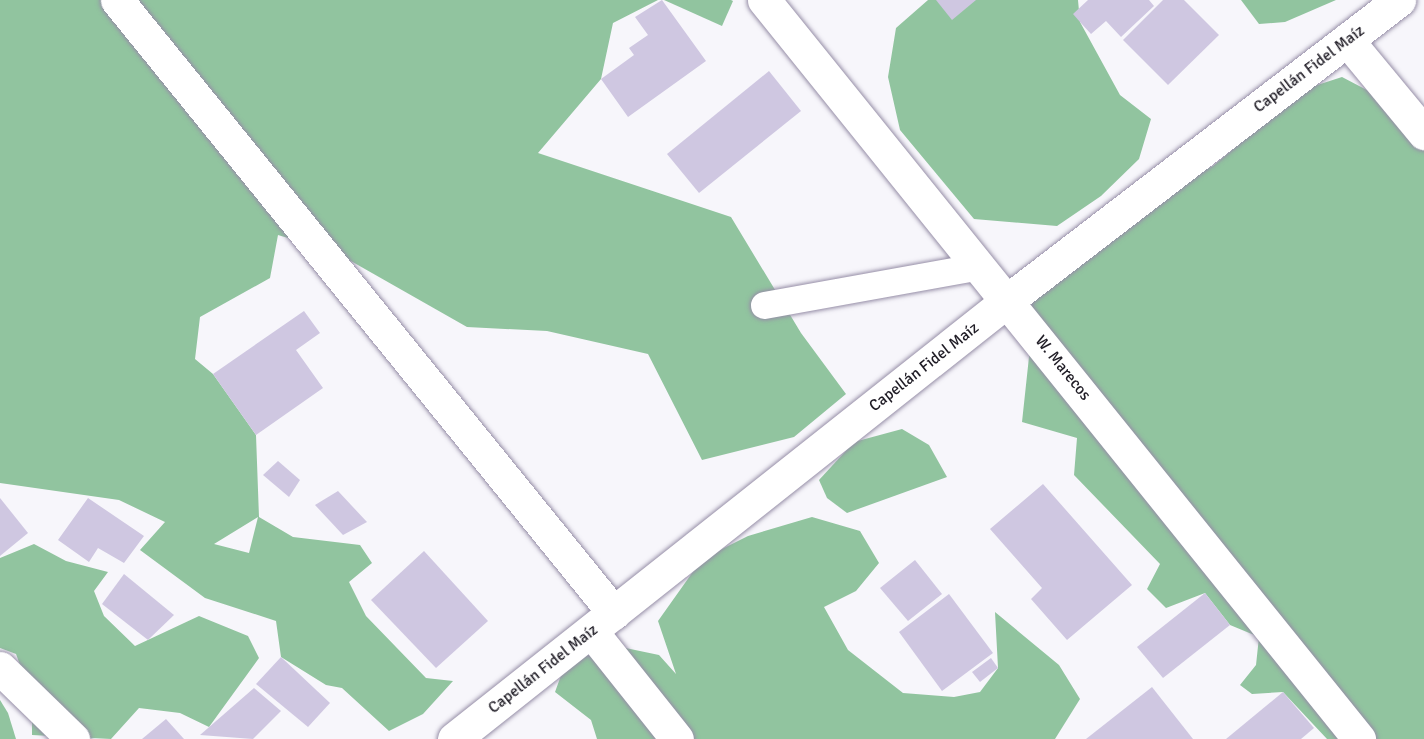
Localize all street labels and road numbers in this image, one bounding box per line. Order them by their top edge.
street label: Capellán Fidel Maíz [1250,21,1368,117]
street label: Capellán Fidel Maíz [865,318,983,416]
street label: W. Marecos [1031,332,1095,404]
street label: Capellán Fidel Maíz [484,620,602,718]

